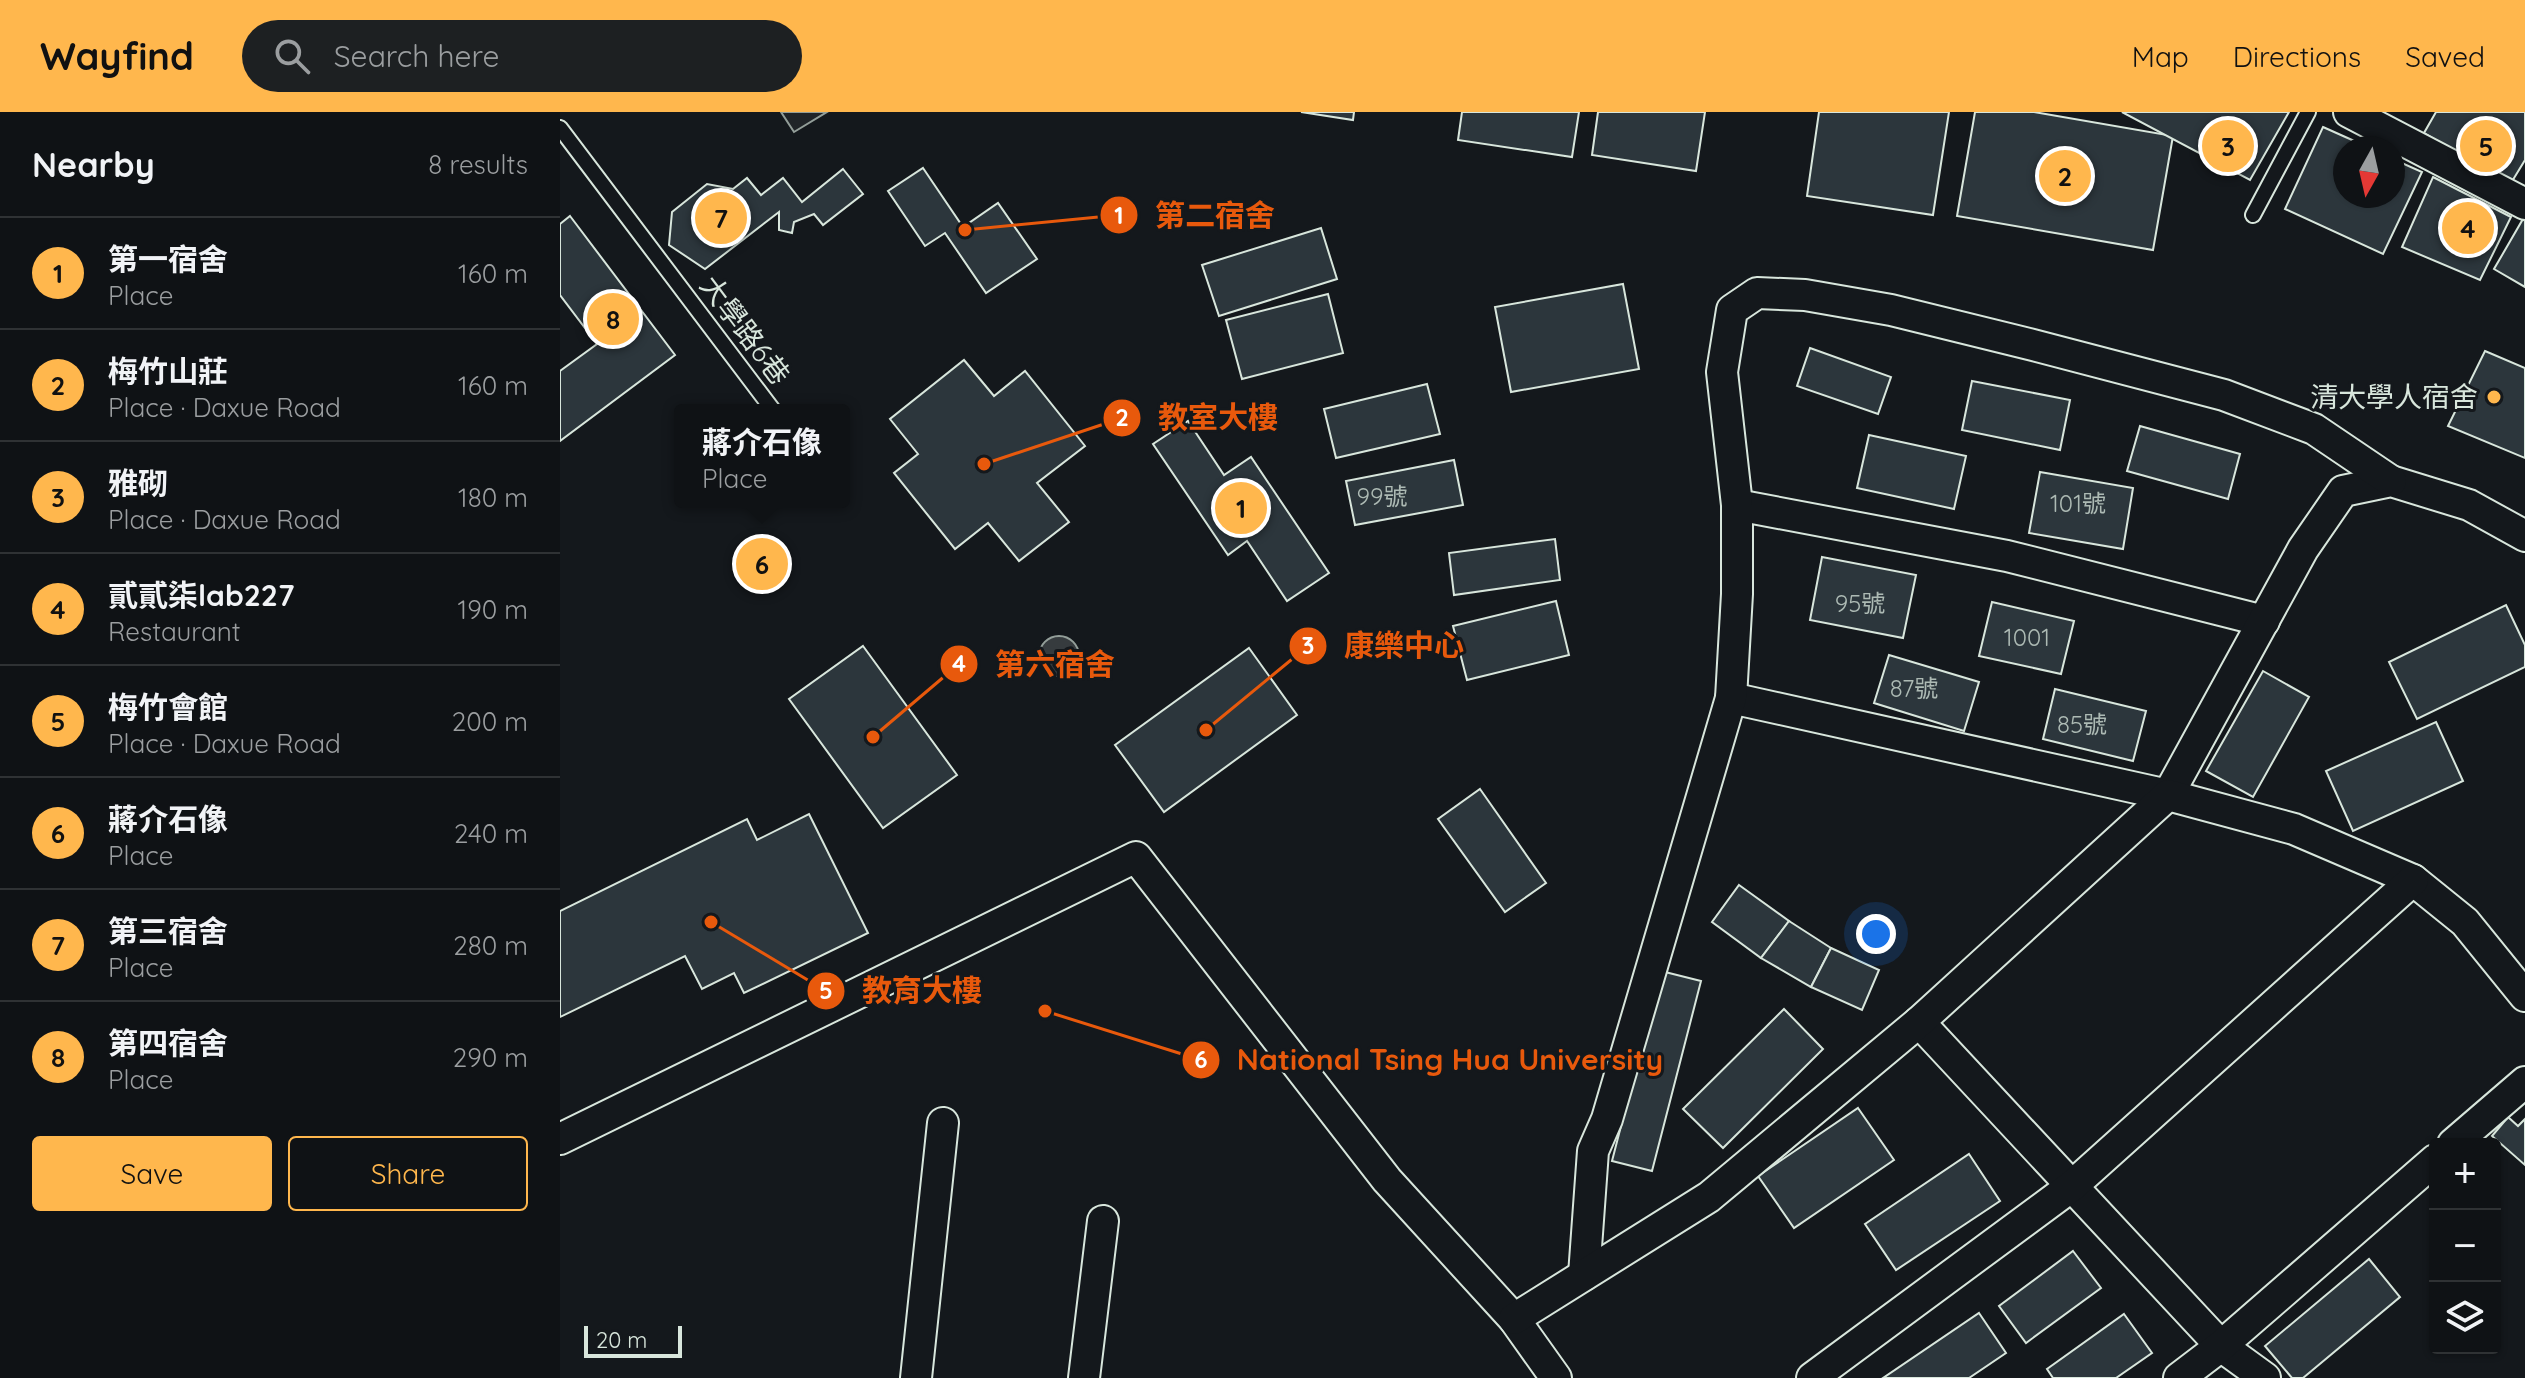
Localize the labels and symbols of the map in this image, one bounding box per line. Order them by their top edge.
pin: 3 [2202,116,2254,176]
pin: 5 [2460,116,2512,176]
north arrow [2333,136,2405,208]
pin: 2 [2039,146,2091,206]
pin: 7 [695,188,747,248]
callout: 第二宿舍 [1099,188,1291,242]
text: 第二宿舍 [1155,196,1275,234]
pin: 4 [2442,198,2494,258]
text: 1 [1114,200,1124,230]
street label: 大學路6巷 [693,268,798,391]
pin: 8 [587,289,639,349]
place label: 清大學人宿舍 [2310,379,2478,414]
marker: 清大學人宿舍 [2485,388,2503,406]
callout: 教室大樓 [1102,391,1294,445]
text: 教室大樓 [1158,398,1278,436]
text: 2 [1115,402,1129,432]
pin: 1 [1215,478,1267,538]
house number: 99號 [1357,481,1407,511]
house number: 101號 [2050,488,2106,518]
pin: 6 [736,534,788,594]
house number: 95號 [1835,588,1885,618]
callout: 康樂中心 [1288,619,1480,673]
house number: 1001 [2004,622,2050,652]
text: 康樂中心 [1344,626,1464,664]
text: 3 [1302,630,1314,660]
callout: 第六宿舍 [939,637,1131,691]
text: 第六宿舍 [995,645,1115,683]
text: 4 [952,648,966,678]
house number: 87號 [1890,673,1938,703]
house number: 85號 [2057,709,2107,739]
your location [1856,914,1896,954]
callout: 教育大樓 [806,964,998,1018]
text: 教育大樓 [862,971,982,1009]
text: 5 [819,975,833,1005]
callout: National Tsing Hua University [1181,1033,1679,1087]
text: National Tsing Hua University [1237,1040,1663,1078]
text: 6 [1194,1044,1208,1074]
scale bar [584,1322,682,1358]

